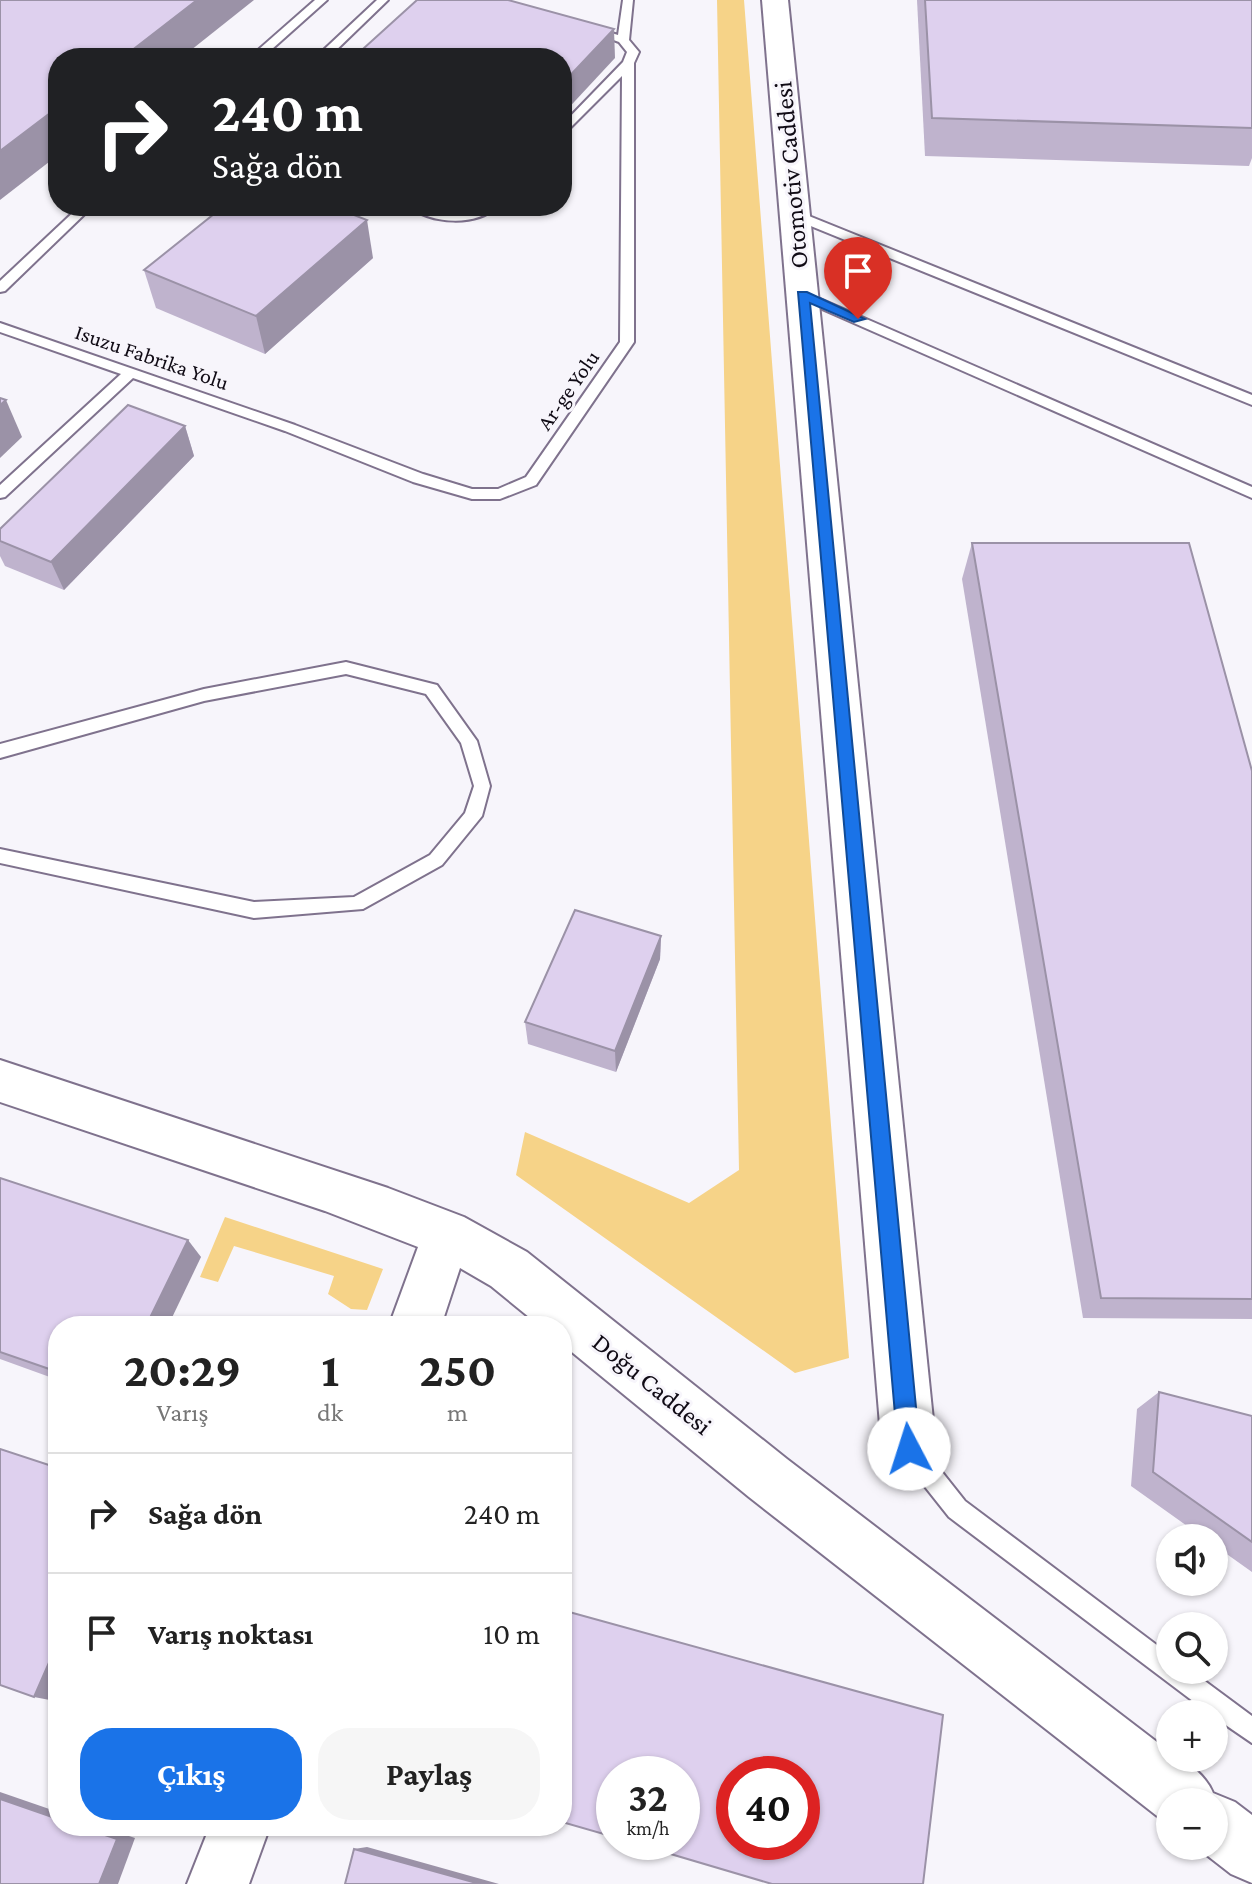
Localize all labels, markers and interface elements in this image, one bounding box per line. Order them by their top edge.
icon: right [80,80,184,184]
street label: Otomotiv Caddesi [768,80,814,270]
text: 240 m [212,81,363,143]
text: Sağa dön [212,146,342,186]
pin [824,237,892,319]
icon: arrive [836,249,880,293]
street label: Isuzu Fabrika Yolu [72,319,232,395]
street label: Ar-ge Yolu [532,345,605,435]
street label: Doğu Caddesi [587,1327,717,1441]
text: 20:29 [124,1343,241,1396]
text: 1 [321,1343,339,1396]
text: 250 [419,1343,496,1396]
text: Varış [157,1398,209,1427]
text: dk [317,1398,343,1427]
text: m [447,1398,468,1427]
position arrow [867,1407,951,1491]
icon: right [80,1491,124,1535]
text: Sağa dön [148,1497,262,1530]
text: 240 m [464,1497,540,1530]
map controls [1156,1524,1228,1860]
button: sound [1156,1524,1228,1596]
icon: arrive [80,1611,124,1655]
button: search [1156,1612,1228,1684]
text: Varış noktası [148,1617,313,1650]
text: 10 m [483,1617,540,1650]
button: + [1156,1700,1228,1772]
button: Çıkış [80,1728,302,1820]
button: Paylaş [318,1728,540,1820]
speed limit sign: 40 [716,1756,820,1860]
text: 32 [628,1775,668,1820]
button: − [1156,1788,1228,1860]
text: km/h [626,1817,670,1839]

